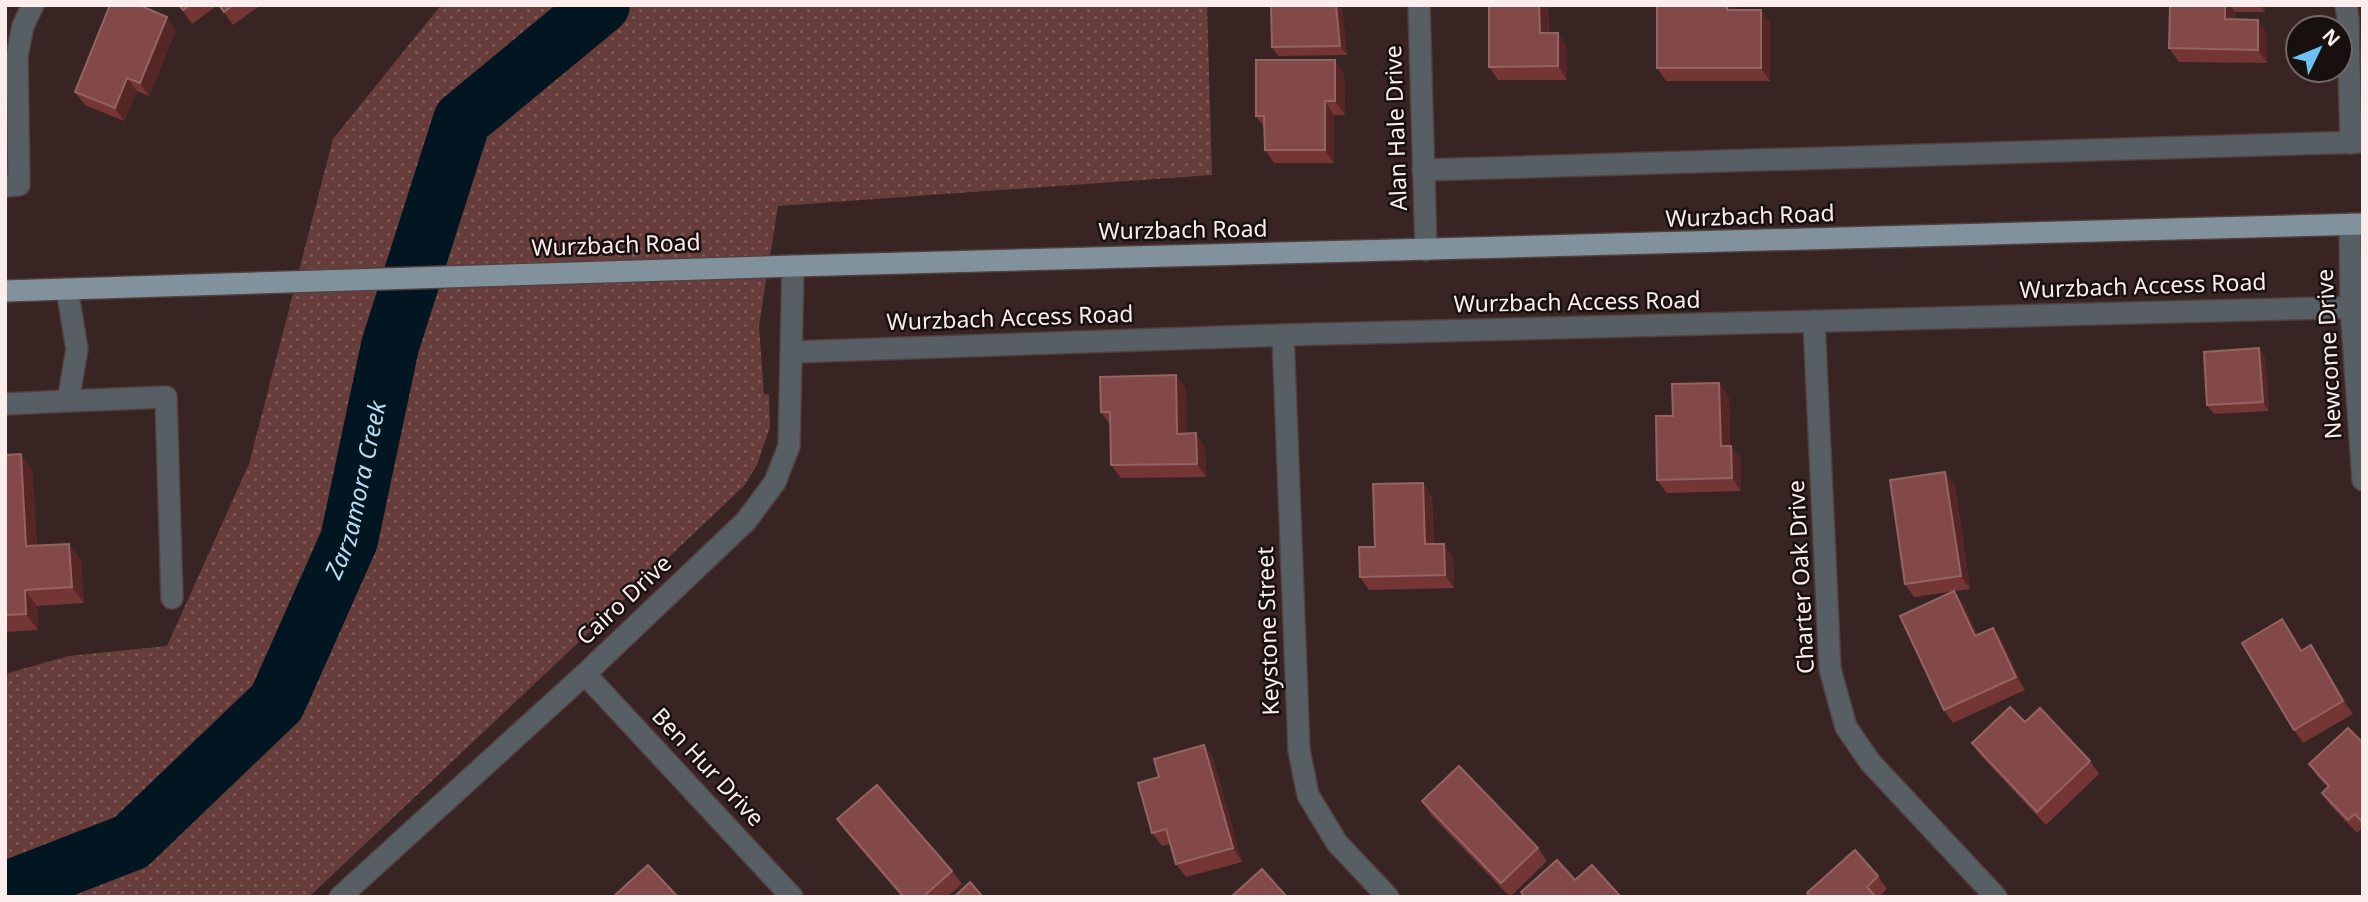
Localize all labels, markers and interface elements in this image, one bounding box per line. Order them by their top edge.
north arrow [2284,14,2354,84]
text: N [2317,23,2346,52]
street label: Alan Hale Drive [1376,45,1414,211]
street label: Wurzbach Road [1665,196,1835,234]
street label: Wurzbach Road [1098,212,1268,246]
street label: Wurzbach Road [531,225,701,263]
street label: Wurzbach Access Road [2019,265,2267,305]
street label: Newcome Drive [2308,268,2348,440]
street label: Wurzbach Access Road [1453,283,1701,319]
street label: Wurzbach Access Road [886,297,1134,337]
water label: Zarzamora Creek [315,397,393,585]
street label: Charter Oak Drive [1779,479,1821,675]
street label: Keystone Street [1248,546,1286,716]
street label: Cairo Drive [569,547,678,652]
street label: Ben Hur Drive [645,700,772,833]

